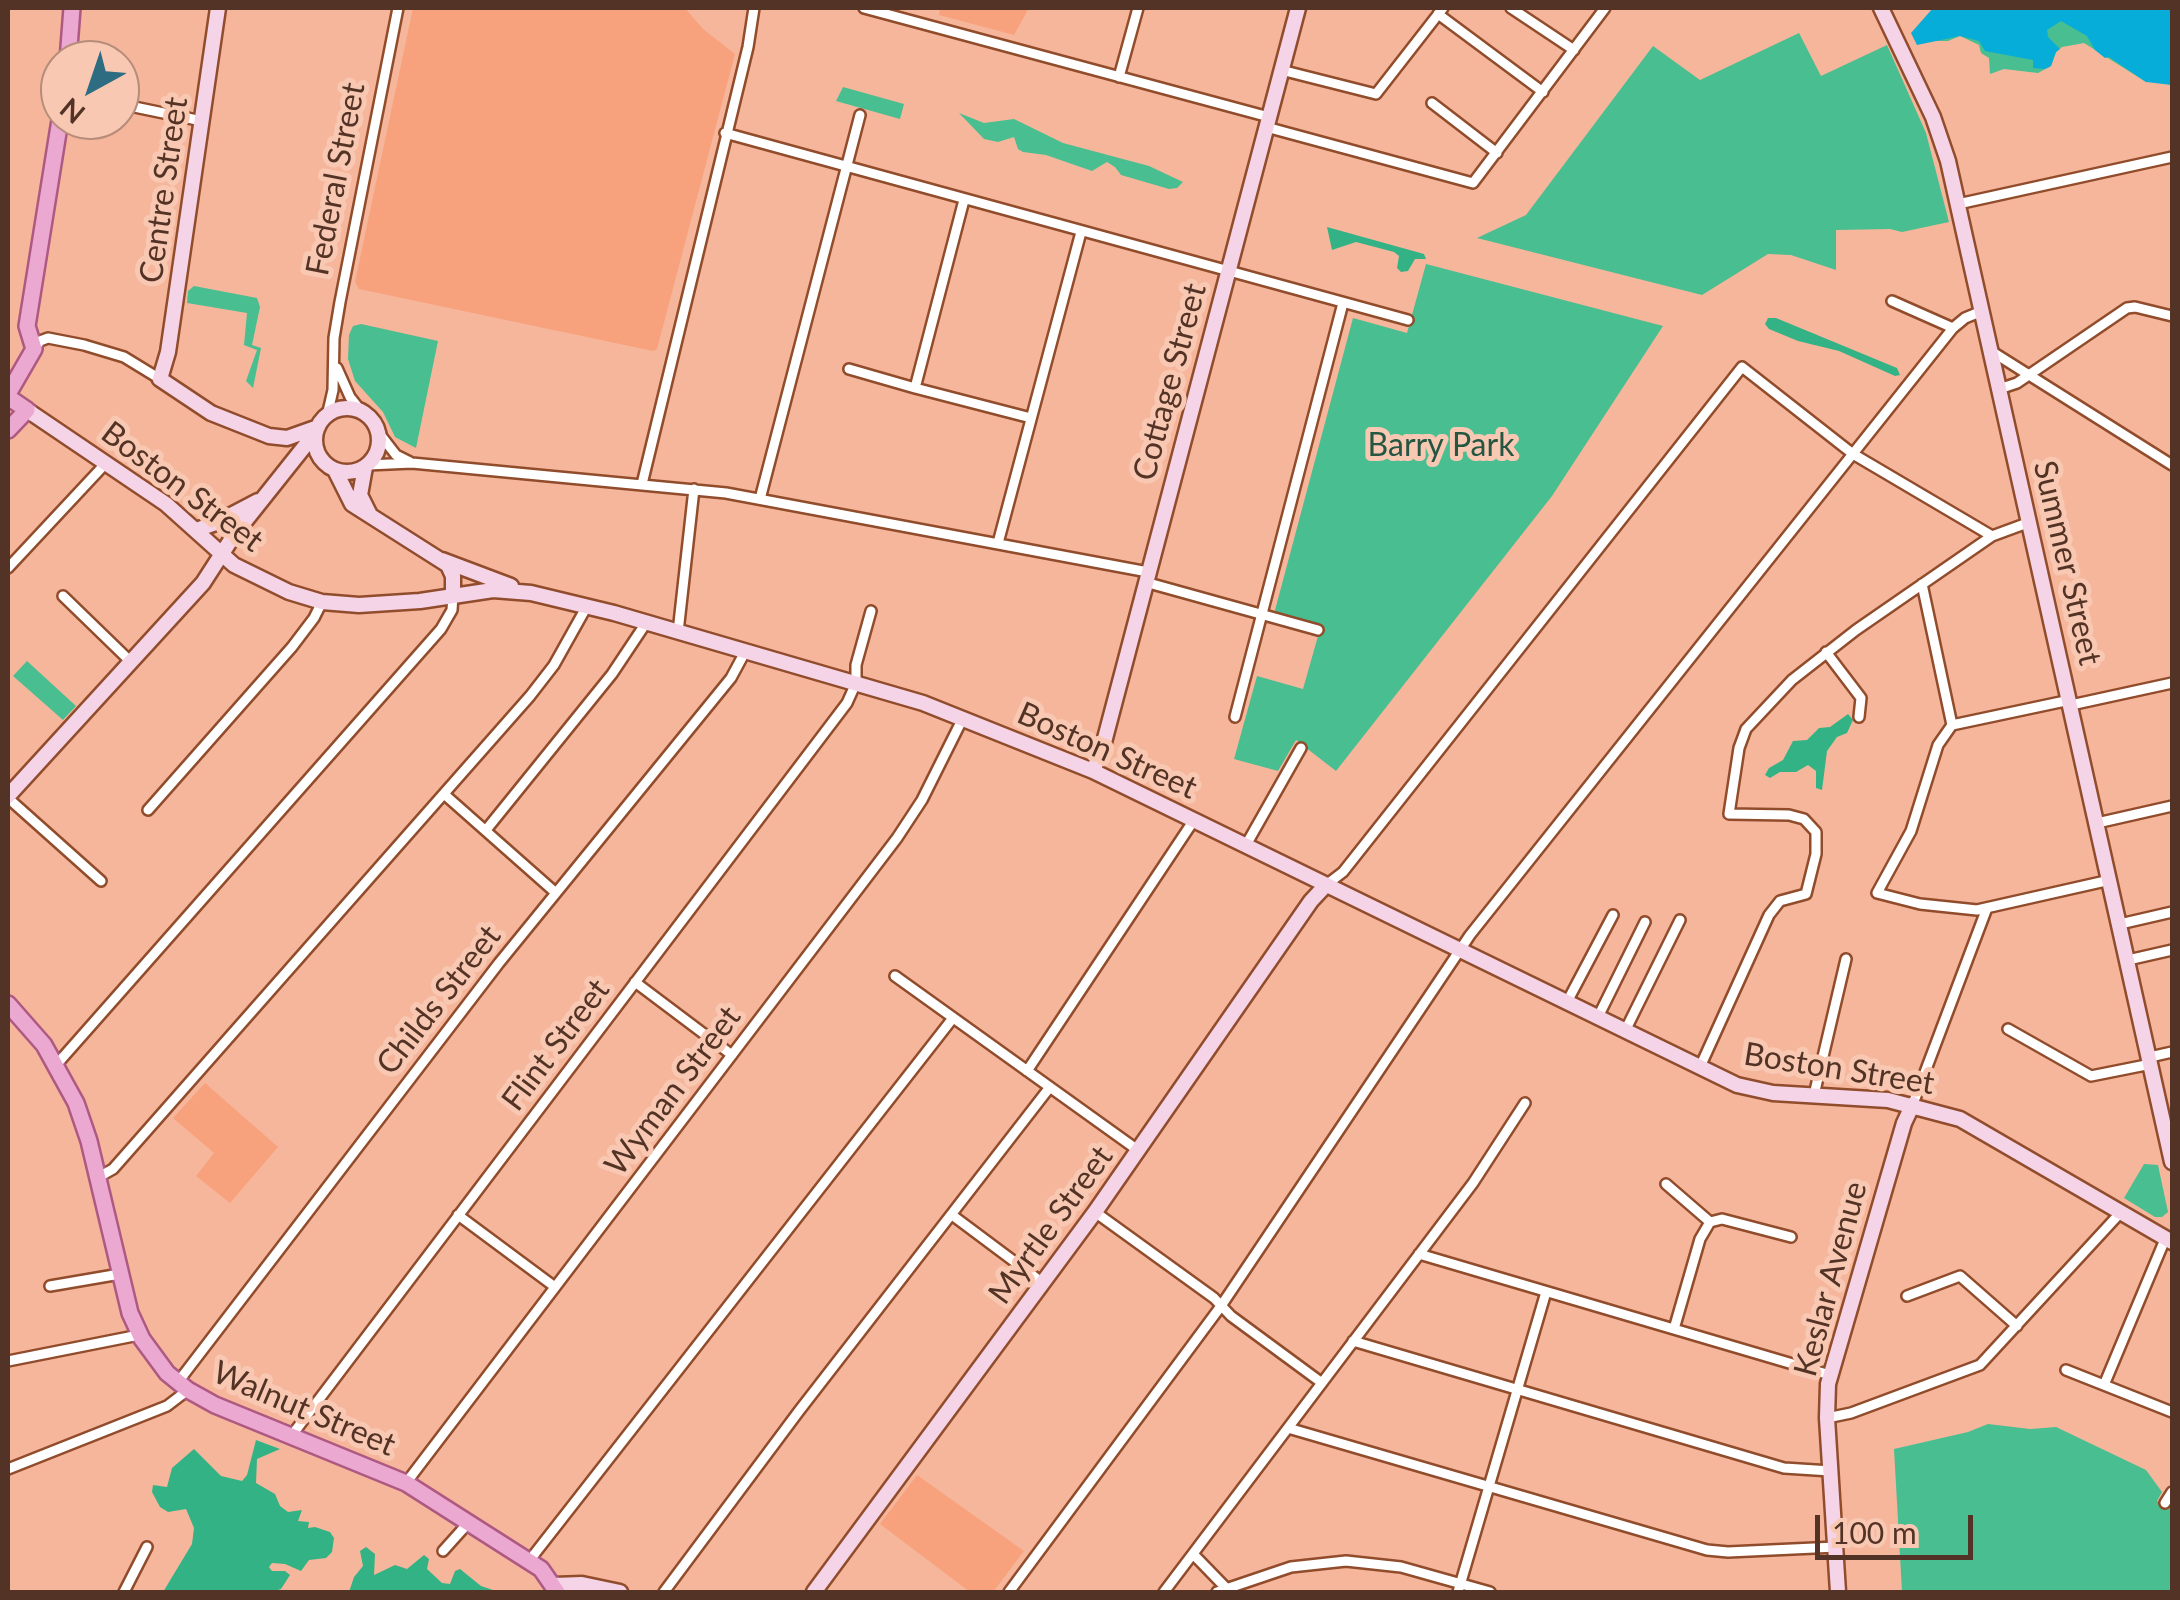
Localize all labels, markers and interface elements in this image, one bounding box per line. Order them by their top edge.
north arrow [40,40,140,140]
street label: Federal Street [298,79,374,279]
text: N [53,91,91,131]
street label: Centre Street [132,95,196,285]
street label: Cottage Street [1125,279,1215,485]
street label: Boston Street [94,414,270,560]
park label: Barry Park [1368,427,1514,465]
street label: Summer Street [2025,457,2109,669]
street label: Boston Street [1011,694,1203,808]
street label: Childs Street [369,918,509,1082]
street label: Flint Street [494,972,618,1118]
street label: Wyman Street [597,999,749,1183]
street label: Boston Street [1741,1035,1937,1103]
street label: Myrtle Street [981,1139,1121,1311]
street label: Keslar Avenue [1787,1177,1875,1381]
street label: Walnut Street [207,1353,401,1465]
scale bar [1820,1495,1978,1557]
text: 100 m [1832,1514,1917,1550]

